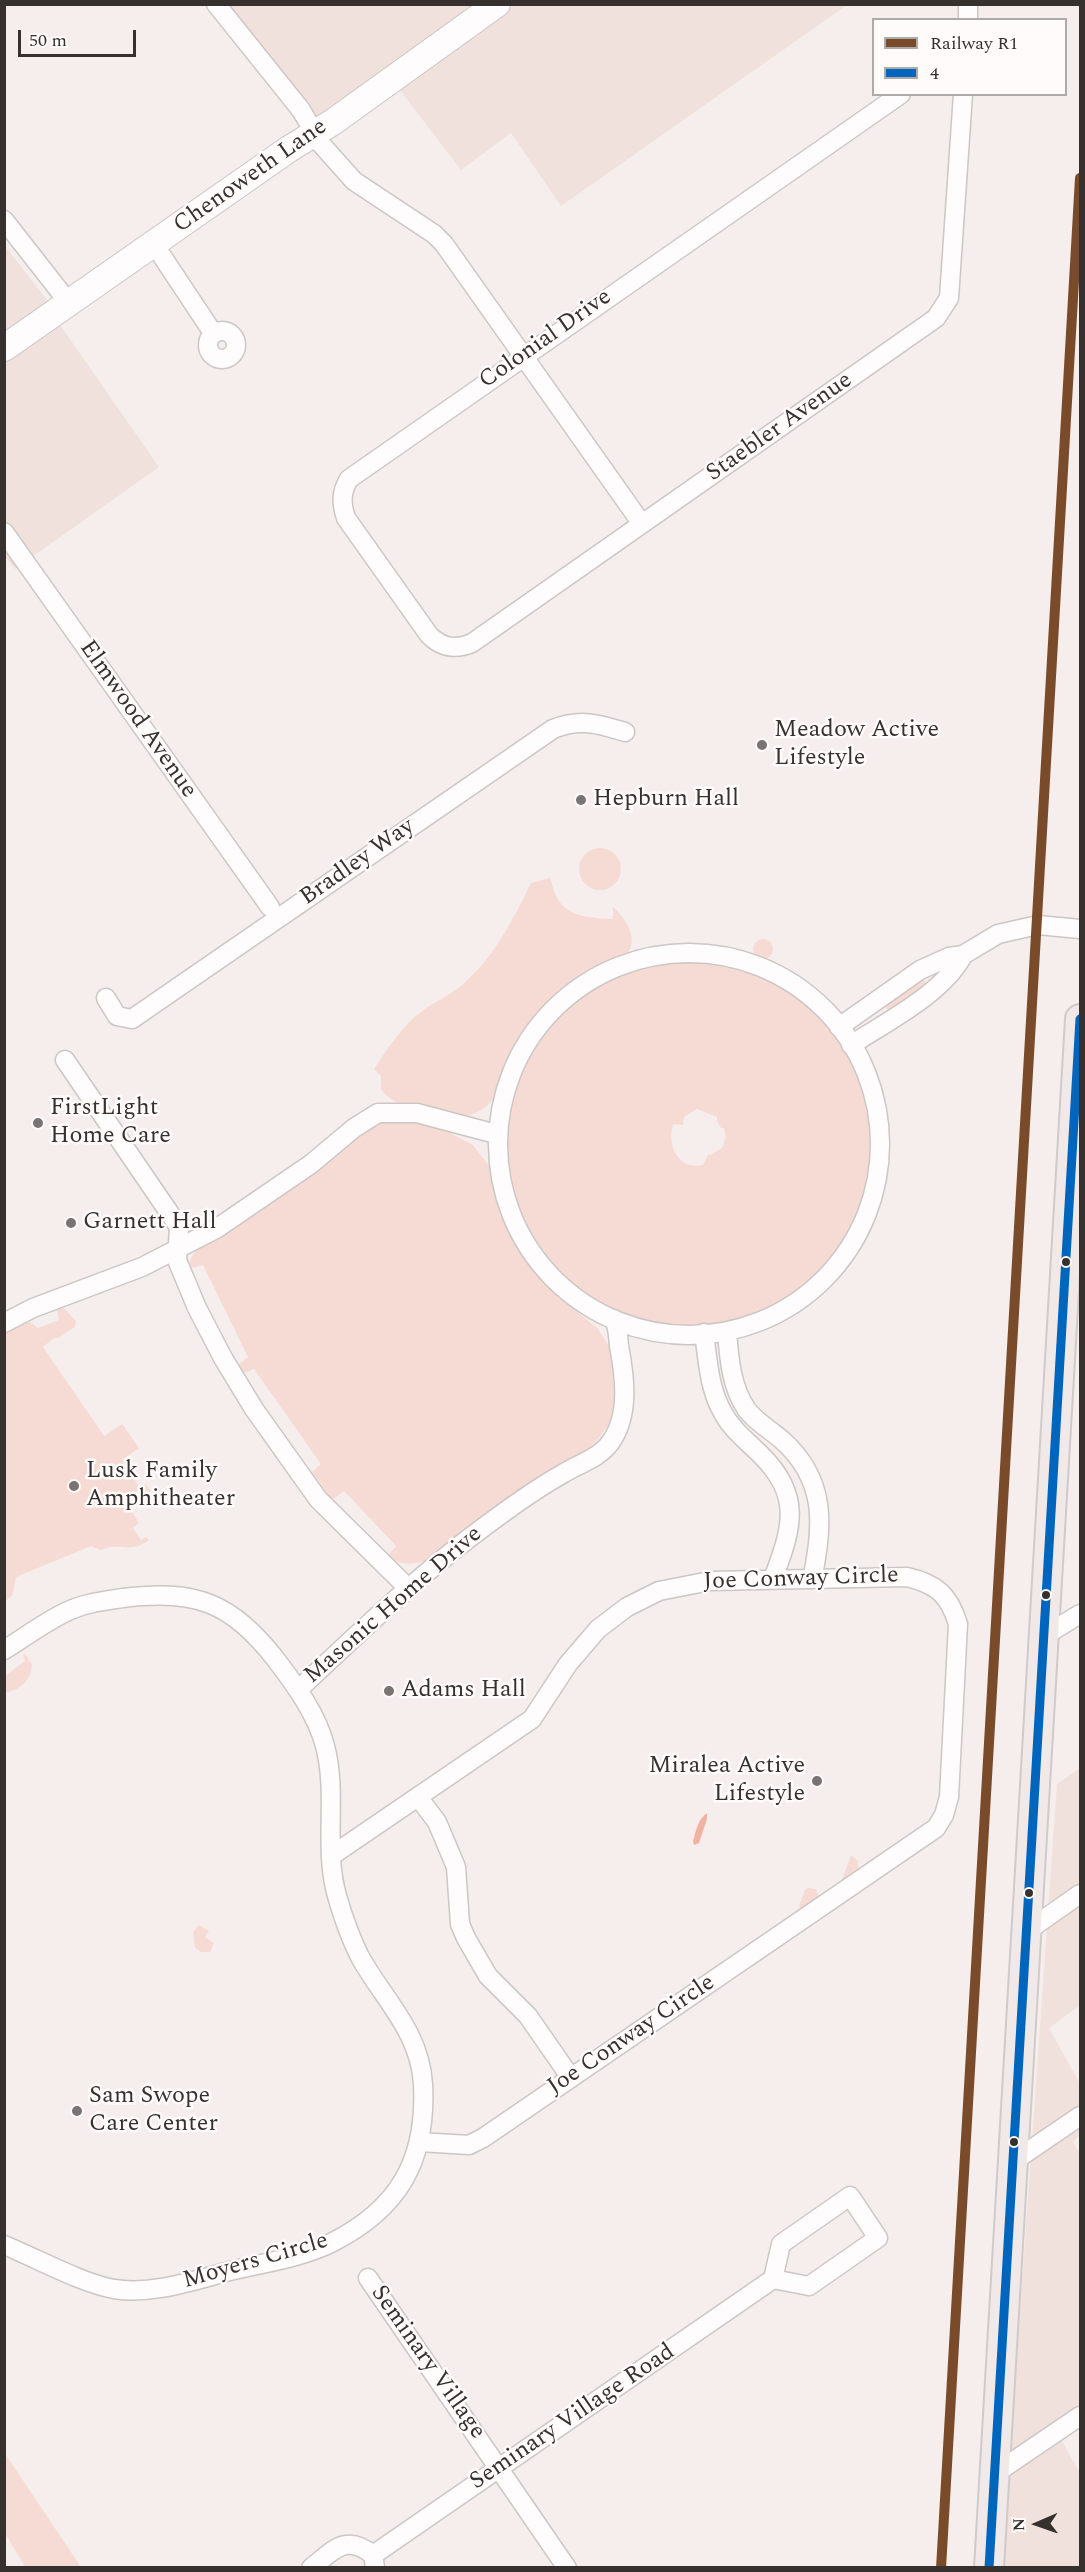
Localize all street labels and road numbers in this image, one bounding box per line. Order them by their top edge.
street label: Chenoweth Lane [169,113,333,241]
street label: Colonial Drive [474,284,618,396]
street label: Staebler Avenue [701,367,859,489]
street label: Elmwood Avenue [72,636,202,804]
street label: Bradley Way [295,813,421,913]
street label: Masonic Home Drive [299,1521,489,1691]
street label: Joe Conway Circle [703,1562,899,1598]
street label: Joe Conway Circle [543,1969,721,2103]
street label: Moyers Circle [180,2228,332,2296]
street label: Seminary Village [363,2281,491,2445]
street label: Seminary Village Road [465,2339,681,2497]

